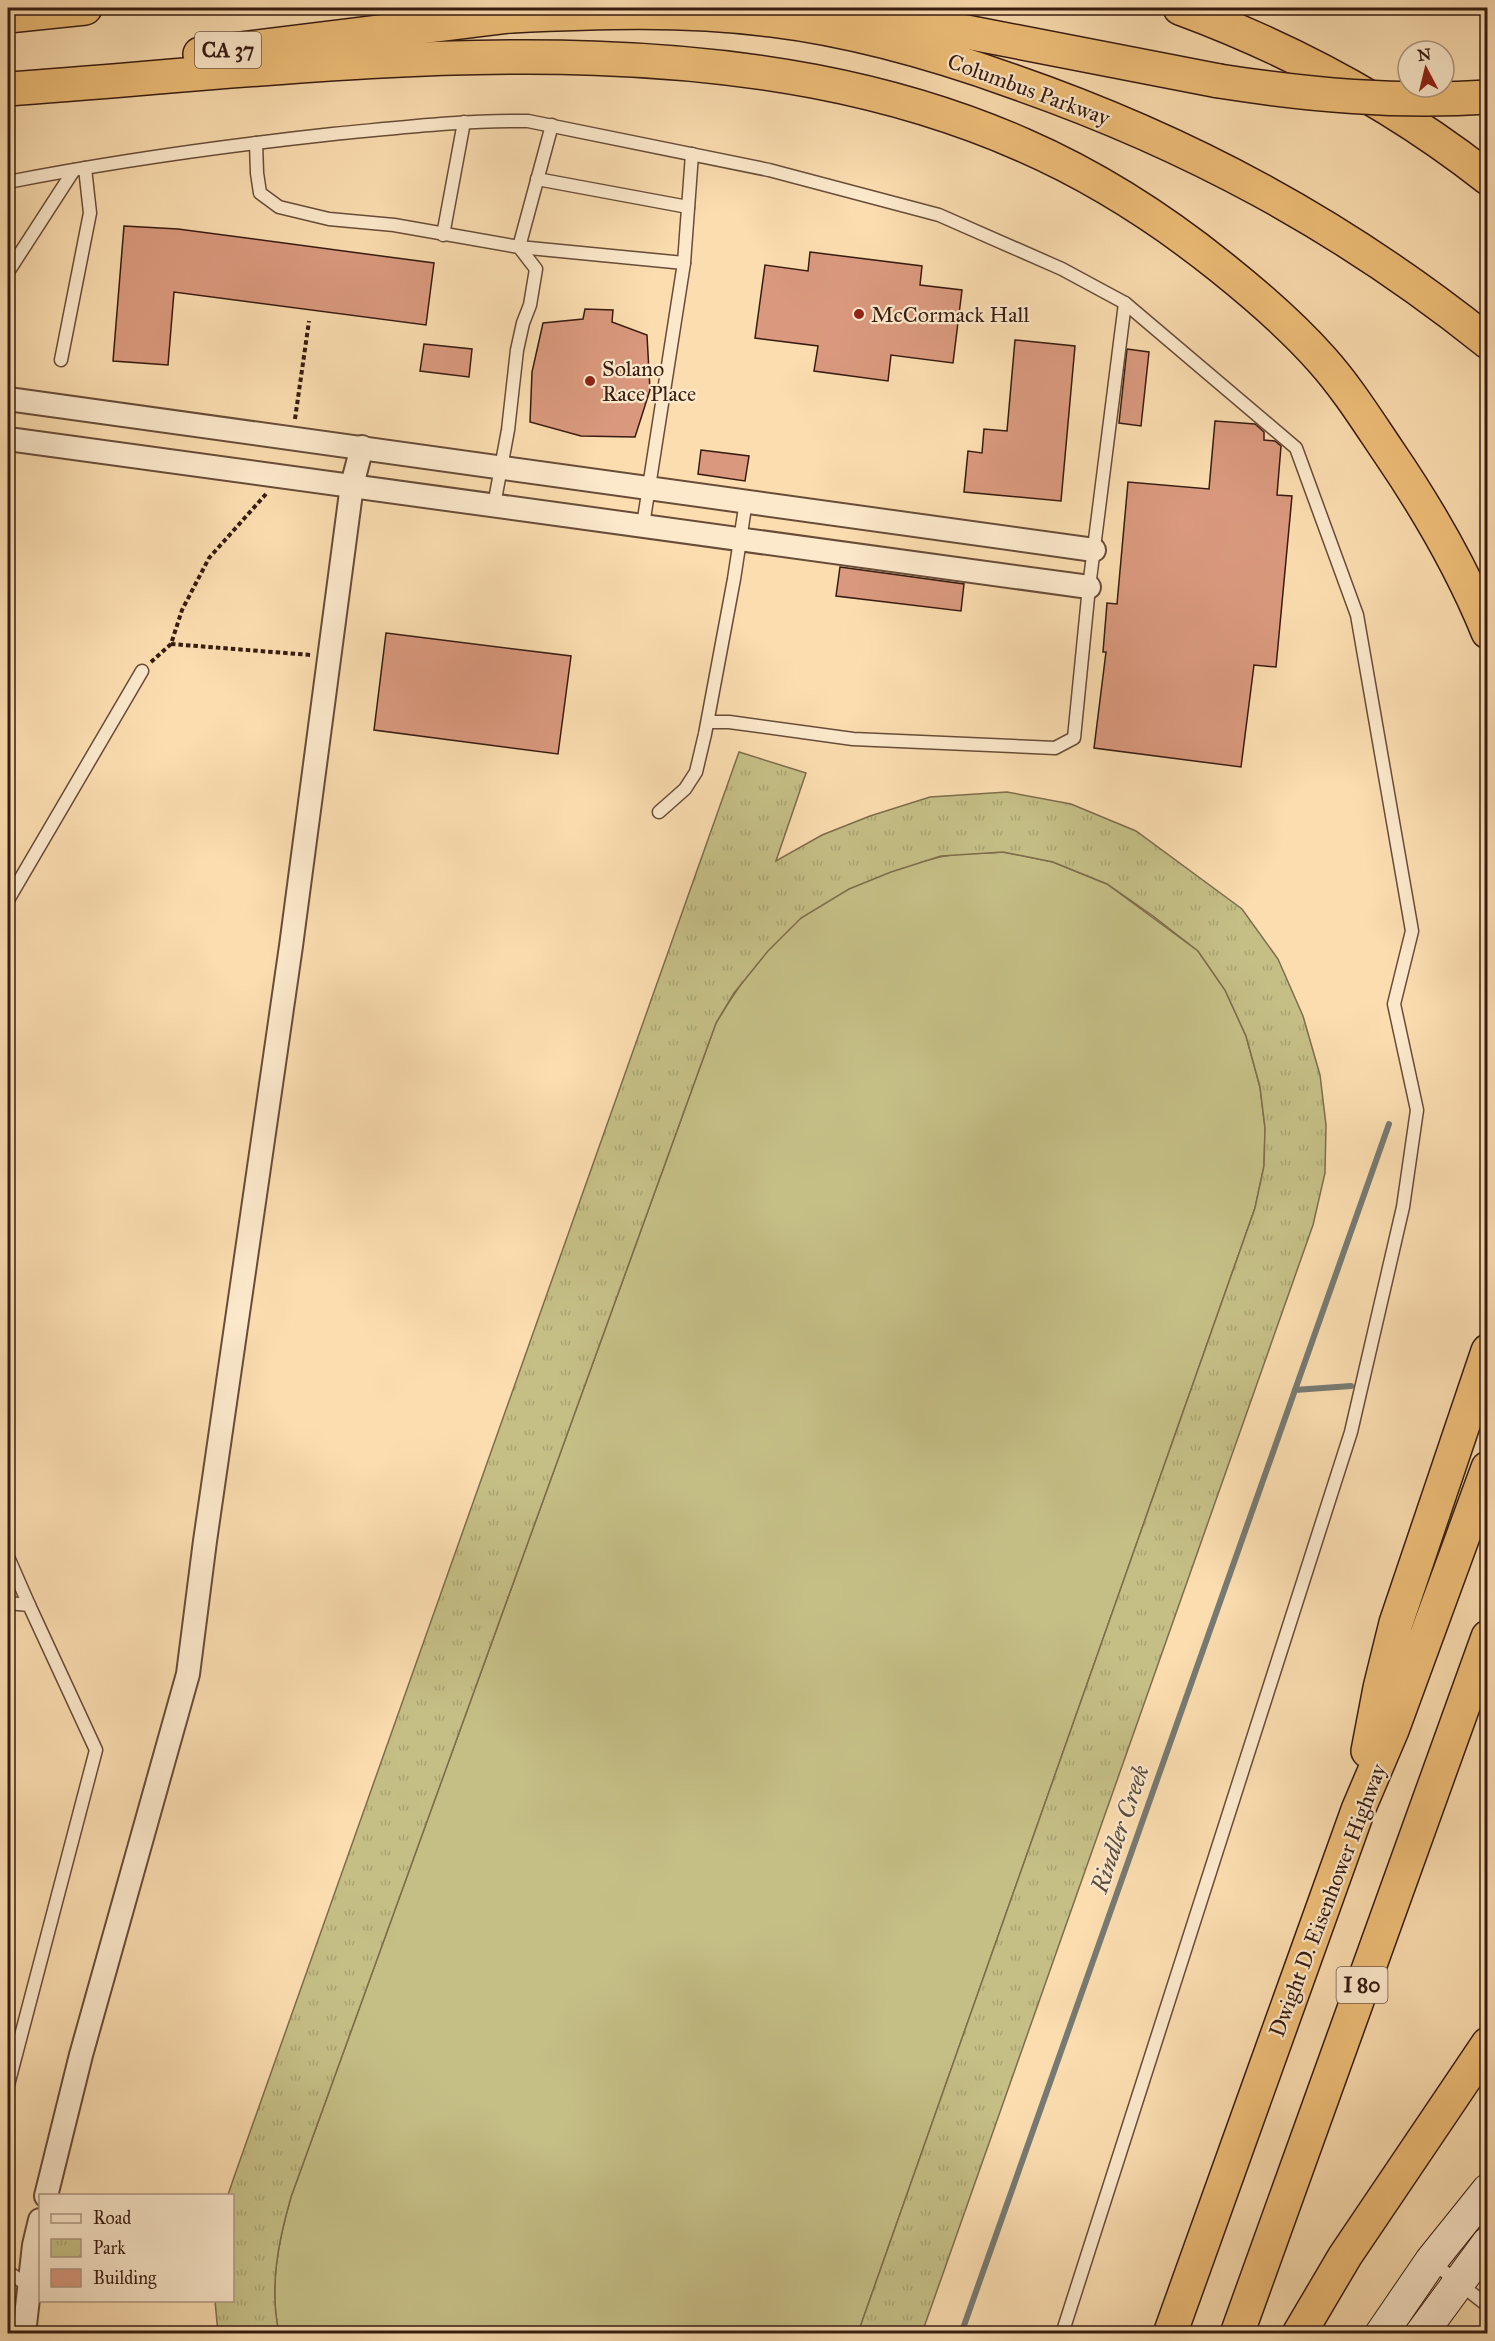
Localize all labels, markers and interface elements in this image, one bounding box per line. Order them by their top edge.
road number: CA 37 [195,32,261,68]
north arrow [1396,39,1456,99]
text: N [1416,44,1433,65]
street label: Columbus Parkway [944,48,1114,132]
place label: McCormack Hall [871,301,1029,328]
marker: McCormack Hall [852,307,866,321]
place label: Solano Race Place [602,355,696,407]
marker: Solano Race Place [583,374,597,388]
street label: Dwight D. Eisenhower Highway [1263,1759,1392,2041]
water label: Rindler Creek [1084,1761,1156,1898]
road number: I 80 [1336,1967,1388,2003]
legend [39,2194,234,2302]
text: Road [93,2207,131,2229]
text: Park [93,2237,126,2259]
text: Building [93,2267,157,2290]

